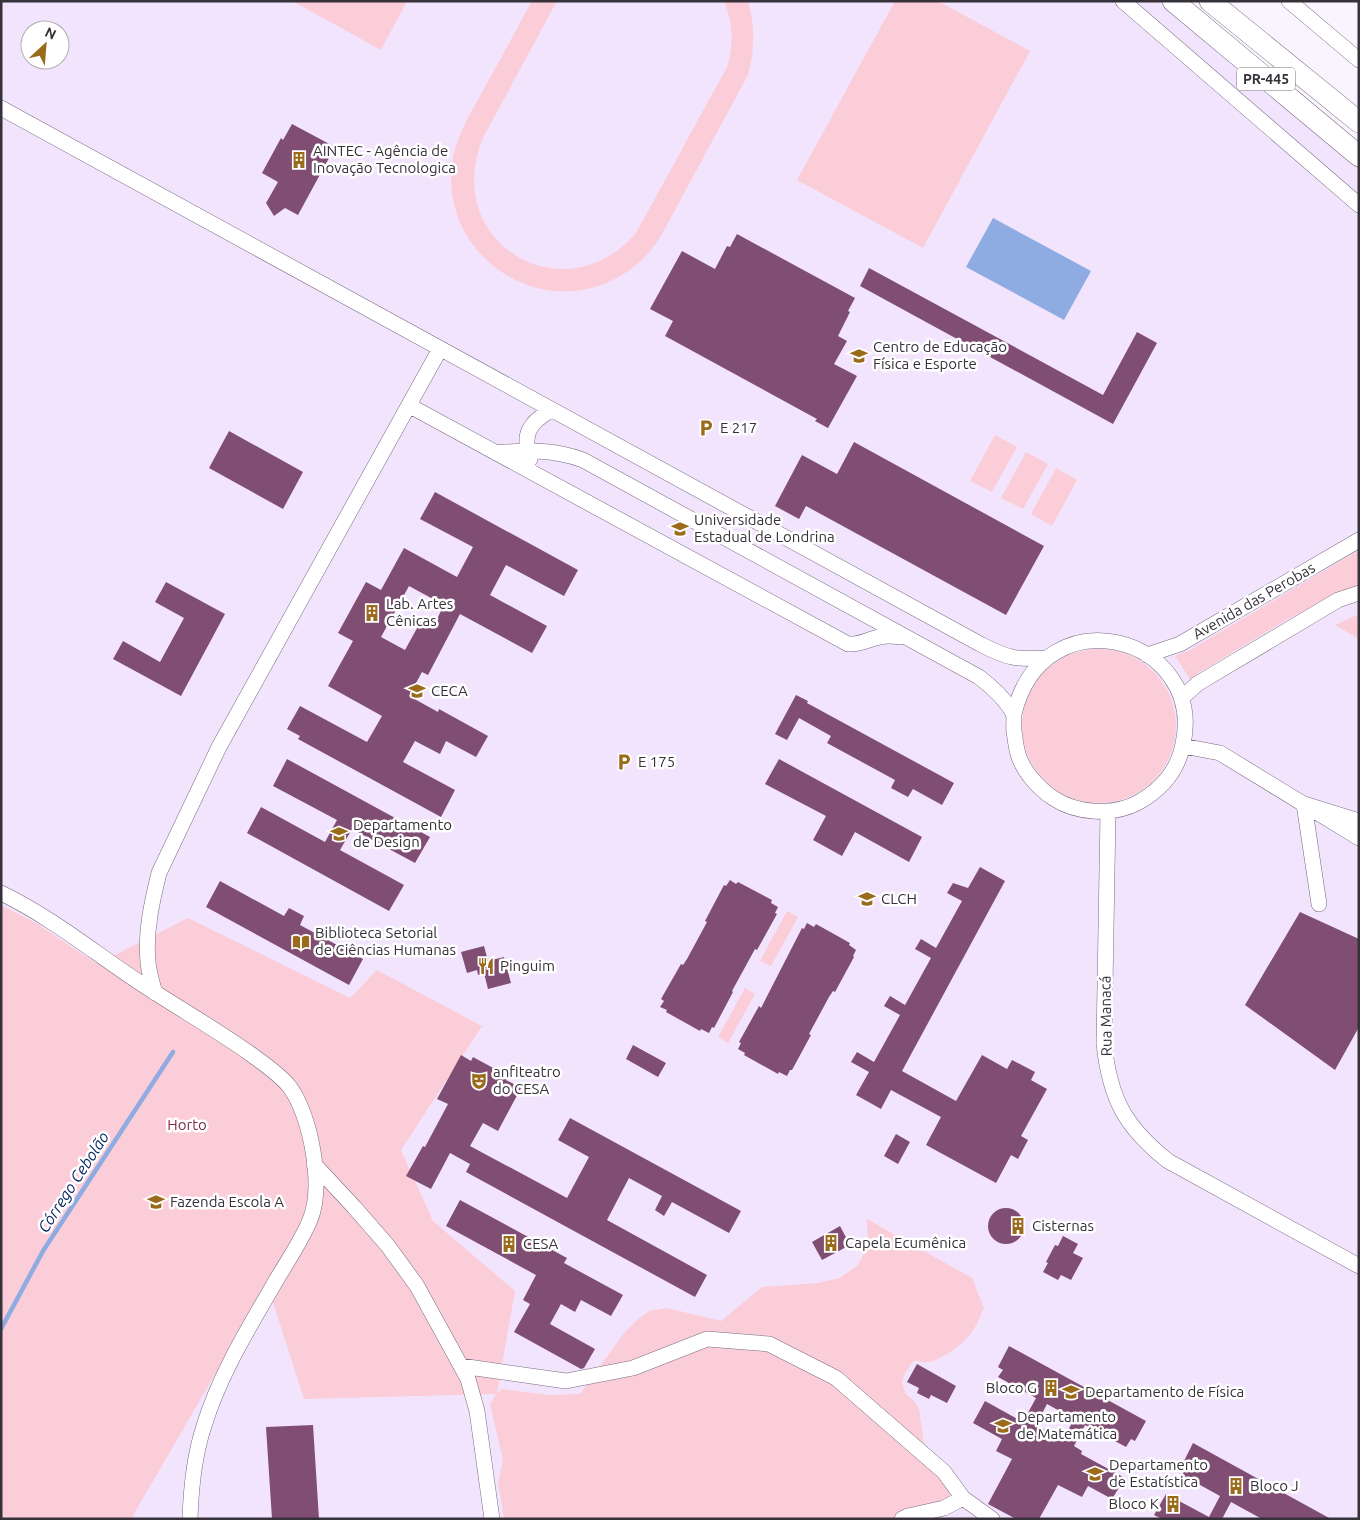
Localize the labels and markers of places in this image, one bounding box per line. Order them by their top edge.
place label: AINTEC - Agência de Inovação Tecnologica [313,142,456,176]
building icon: AINTEC - Agência de Inovação Tecnologica [289,150,309,170]
place label: Centro de Educação Física e Esporte [873,338,1007,372]
school or university icon: Centro de Educação Física e Esporte [849,346,869,366]
parking icon: E 217 [696,418,716,438]
place label: E 217 [720,419,757,436]
place label: Universidade Estadual de Londrina [694,511,835,545]
school or university icon: Universidade Estadual de Londrina [670,519,690,539]
place label: Lab. Artes Cênicas [386,595,453,629]
building icon: Lab. Artes Cênicas [362,603,382,623]
school or university icon: CECA [407,681,427,701]
place label: CECA [431,682,468,699]
parking icon: E 175 [614,752,634,772]
place label: E 175 [638,753,675,770]
place label: Departamento de Design [353,816,452,850]
school or university icon: Departamento de Design [329,824,349,844]
school or university icon: CLCH [857,889,877,909]
place label: CLCH [881,890,917,907]
place label: Biblioteca Setorial de Ciências Humanas [315,924,456,958]
library icon: Biblioteca Setorial de Ciências Humanas [291,932,311,952]
restaurant icon: Pinguim [476,956,496,976]
place label: Pinguim [500,957,555,974]
place label: anfiteatro do CESA [493,1063,561,1097]
theatre icon: anfiteatro do CESA [469,1071,489,1091]
school or university icon: Fazenda Escola A [146,1192,166,1212]
place label: Fazenda Escola A [170,1193,284,1210]
building icon: Cisternas [1008,1216,1028,1236]
place label: Cisternas [1032,1217,1094,1234]
building icon: Capela Ecumênica [821,1233,841,1253]
building icon: CESA [499,1234,519,1254]
place label: Capela Ecumênica [845,1234,966,1251]
place label: CESA [523,1235,558,1252]
building icon: Bloco G [1041,1378,1061,1398]
place label: Bloco G [986,1379,1037,1396]
school or university icon: Departamento de Física [1061,1382,1081,1402]
place label: Departamento de Física [1085,1383,1244,1400]
place label: Departamento de Matemática [1017,1408,1117,1442]
school or university icon: Departamento de Matemática [993,1416,1013,1436]
place label: Departamento de Estatística [1109,1456,1208,1490]
school or university icon: Departamento de Estatística [1085,1464,1105,1484]
building icon: Bloco J [1226,1476,1246,1496]
place label: Bloco J [1250,1477,1299,1494]
building icon: Bloco K [1163,1494,1183,1514]
place label: Bloco K [1108,1495,1159,1512]

